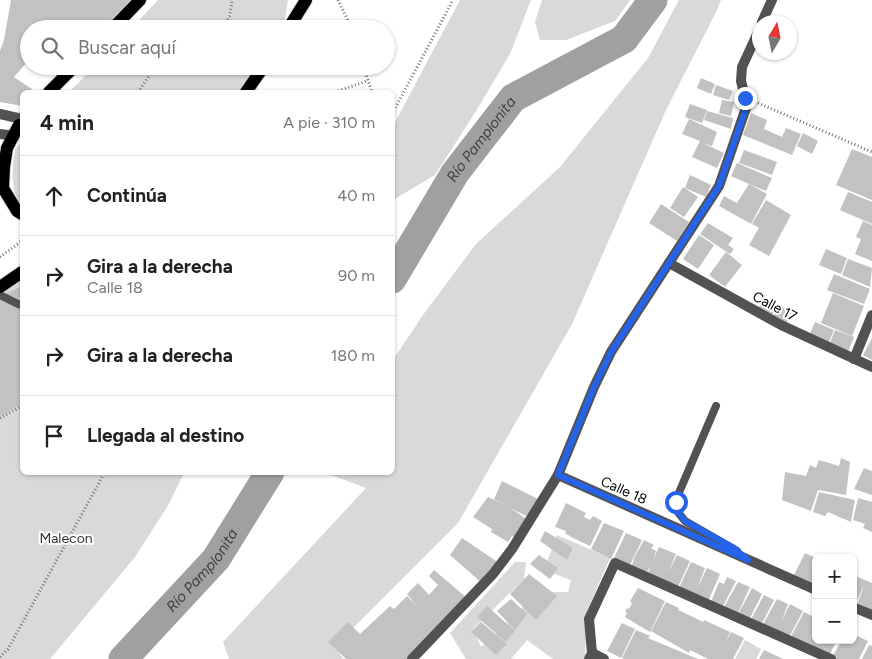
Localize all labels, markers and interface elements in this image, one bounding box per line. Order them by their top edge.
north arrow [752,15,797,60]
search box [20,20,395,75]
icon: search [38,34,66,62]
text: Buscar aquí [78,36,176,59]
route end [734,87,757,110]
water label: Río Pamplonita [443,93,520,185]
text: 4 min [40,110,94,135]
text: A pie · 310 m [283,113,375,132]
icon: ahead [40,182,68,210]
text: Continúa [87,184,167,207]
text: 40 m [337,186,375,205]
text: Gira a la derecha [87,255,233,278]
icon: right [40,262,68,290]
text: 90 m [338,266,375,285]
text: Calle 18 [87,278,143,297]
street label: Calle 17 [750,288,800,325]
icon: right [40,342,68,370]
text: Gira a la derecha [87,344,233,367]
text: 180 m [331,346,375,365]
icon: arrive [40,422,68,450]
text: Llegada al destino [87,424,244,447]
street label: Calle 18 [598,473,650,508]
route start [665,491,688,514]
water label: Río Pamplonita [162,525,242,616]
park label: Malecon [39,530,93,547]
map controls [812,554,857,644]
button: + [812,554,857,599]
button: − [812,599,857,644]

